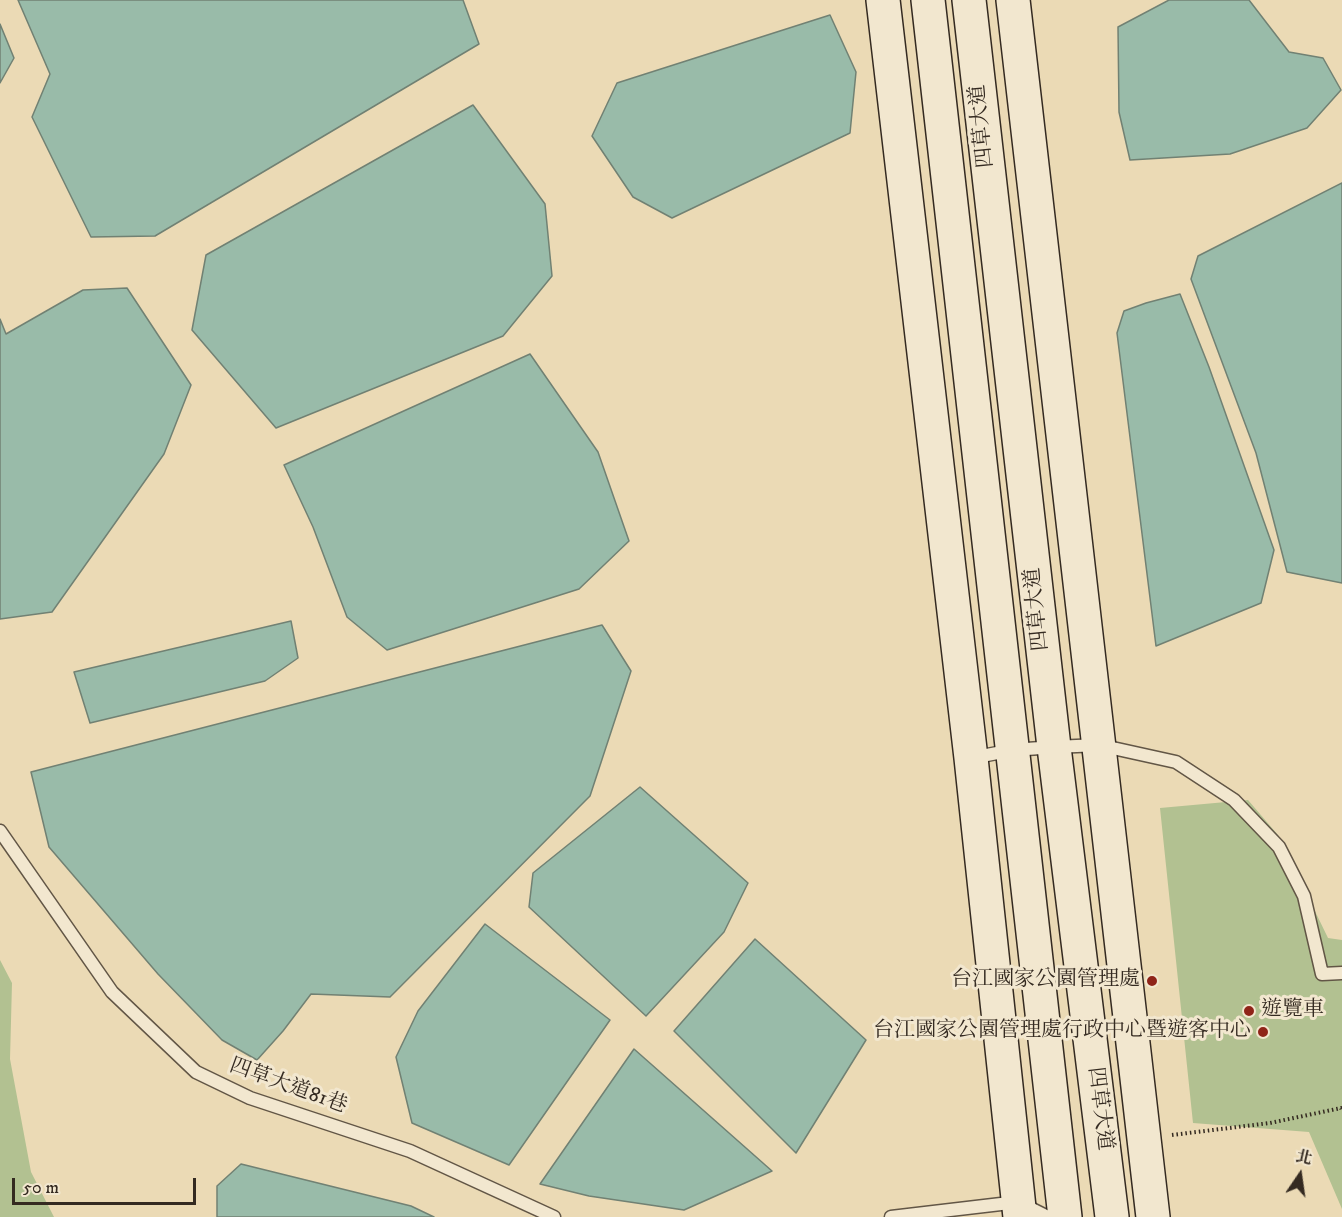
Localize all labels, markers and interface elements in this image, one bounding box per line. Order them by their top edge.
street label: 四草大道 [966,83,1000,169]
street label: 四草大道 [1021,566,1055,652]
place label: 台江國家公園管理處 [951,968,1140,994]
marker: 台江國家公園管理處 [1145,974,1159,988]
place label: 遊覽車 [1261,998,1324,1024]
marker: 遊覽車 [1242,1004,1256,1018]
place label: 台江國家公園管理處行政中心暨遊客中心 [873,1019,1251,1045]
marker: 台江國家公園管理處行政中心暨遊客中心 [1256,1025,1270,1039]
street label: 四草大道81巷 [226,1054,350,1120]
street label: 四草大道 [1081,1066,1117,1152]
north arrow [1270,1145,1330,1205]
text: 北 [1294,1146,1314,1169]
scale bar [15,1166,200,1204]
text: 50 m [23,1177,59,1199]

